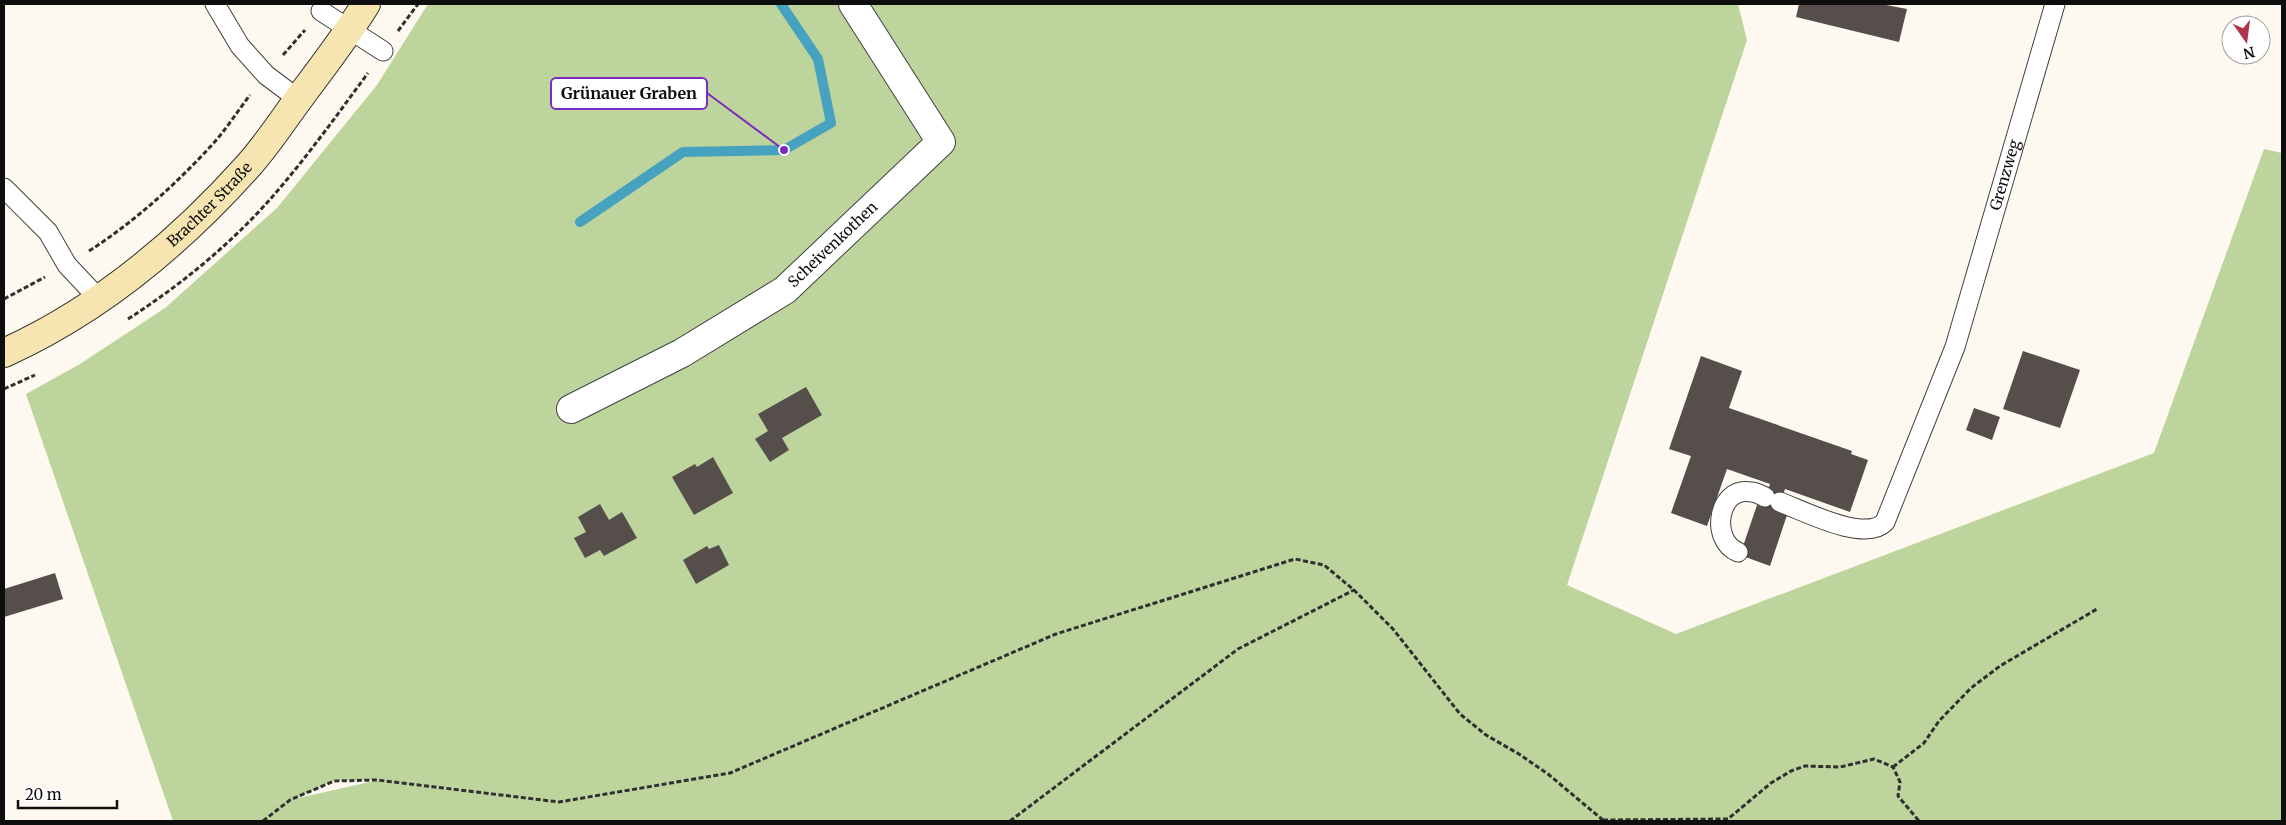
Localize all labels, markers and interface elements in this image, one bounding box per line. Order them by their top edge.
north arrow [2221,15,2271,65]
text: N [2242,43,2257,63]
callout: Grünauer Graben [551,78,707,109]
text: Grünauer Graben [561,83,697,103]
street label: Grenzweg [1985,137,2024,212]
street label: Brachter Straße [163,158,256,251]
street label: Scheivenkothen [784,197,881,291]
scale bar [18,778,116,810]
text: 20 m [25,785,62,804]

